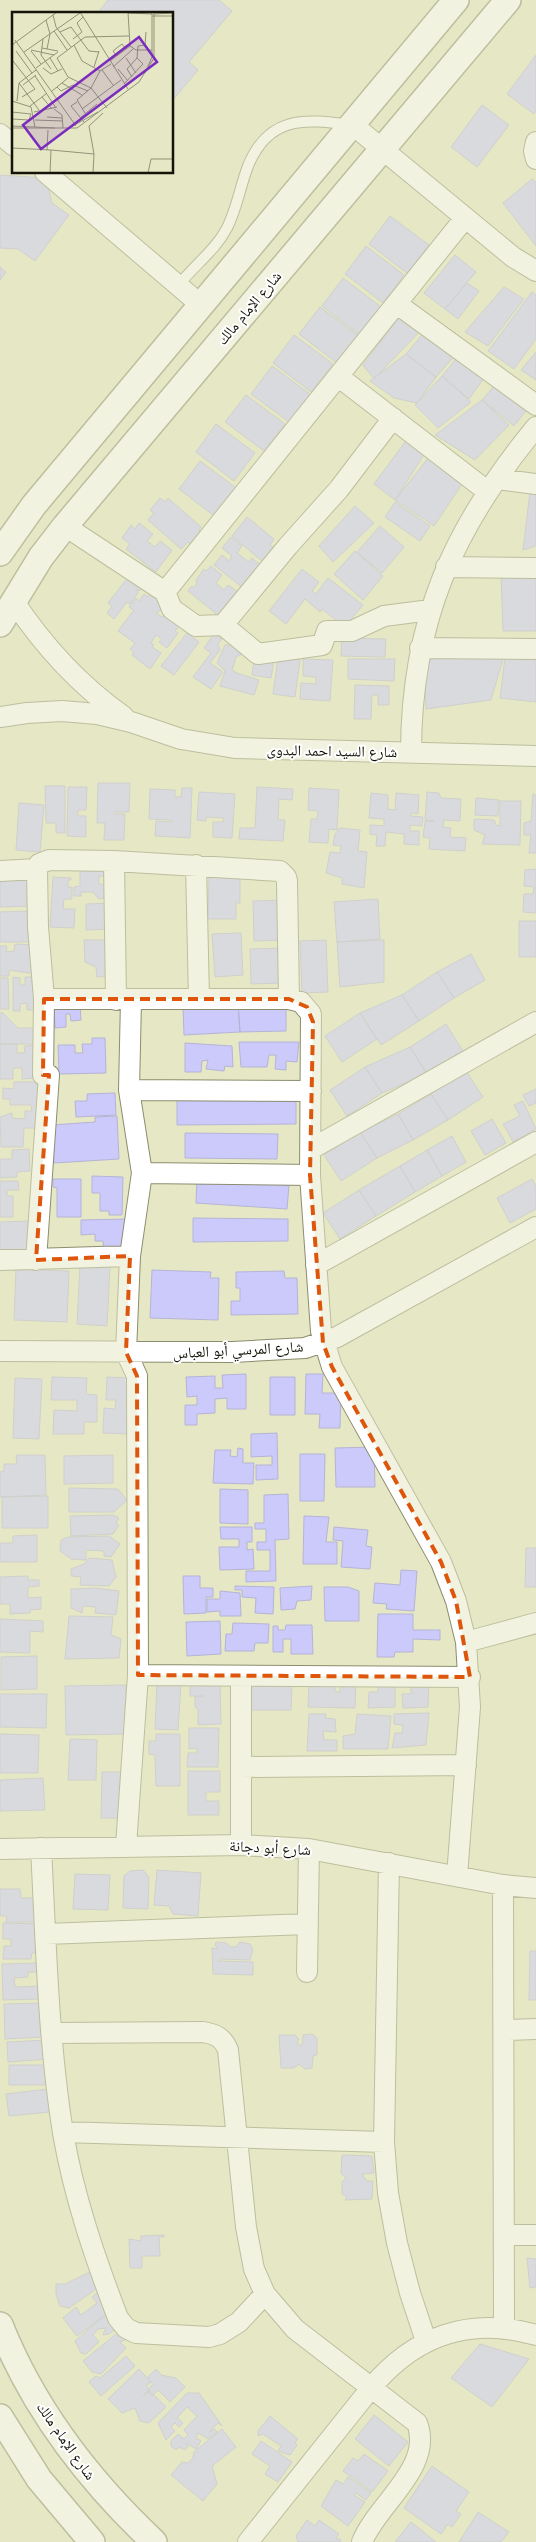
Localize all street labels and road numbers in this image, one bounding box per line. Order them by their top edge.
street label: شارع الإمام مالك [212,267,286,349]
street label: شارع السيد احمد البدوى [266,740,398,762]
street label: شارع المرسي أبو العباس [172,1337,304,1365]
street label: شارع أبو دجانة [229,1836,311,1860]
street label: شارع الإمام مالك [32,2398,100,2484]

